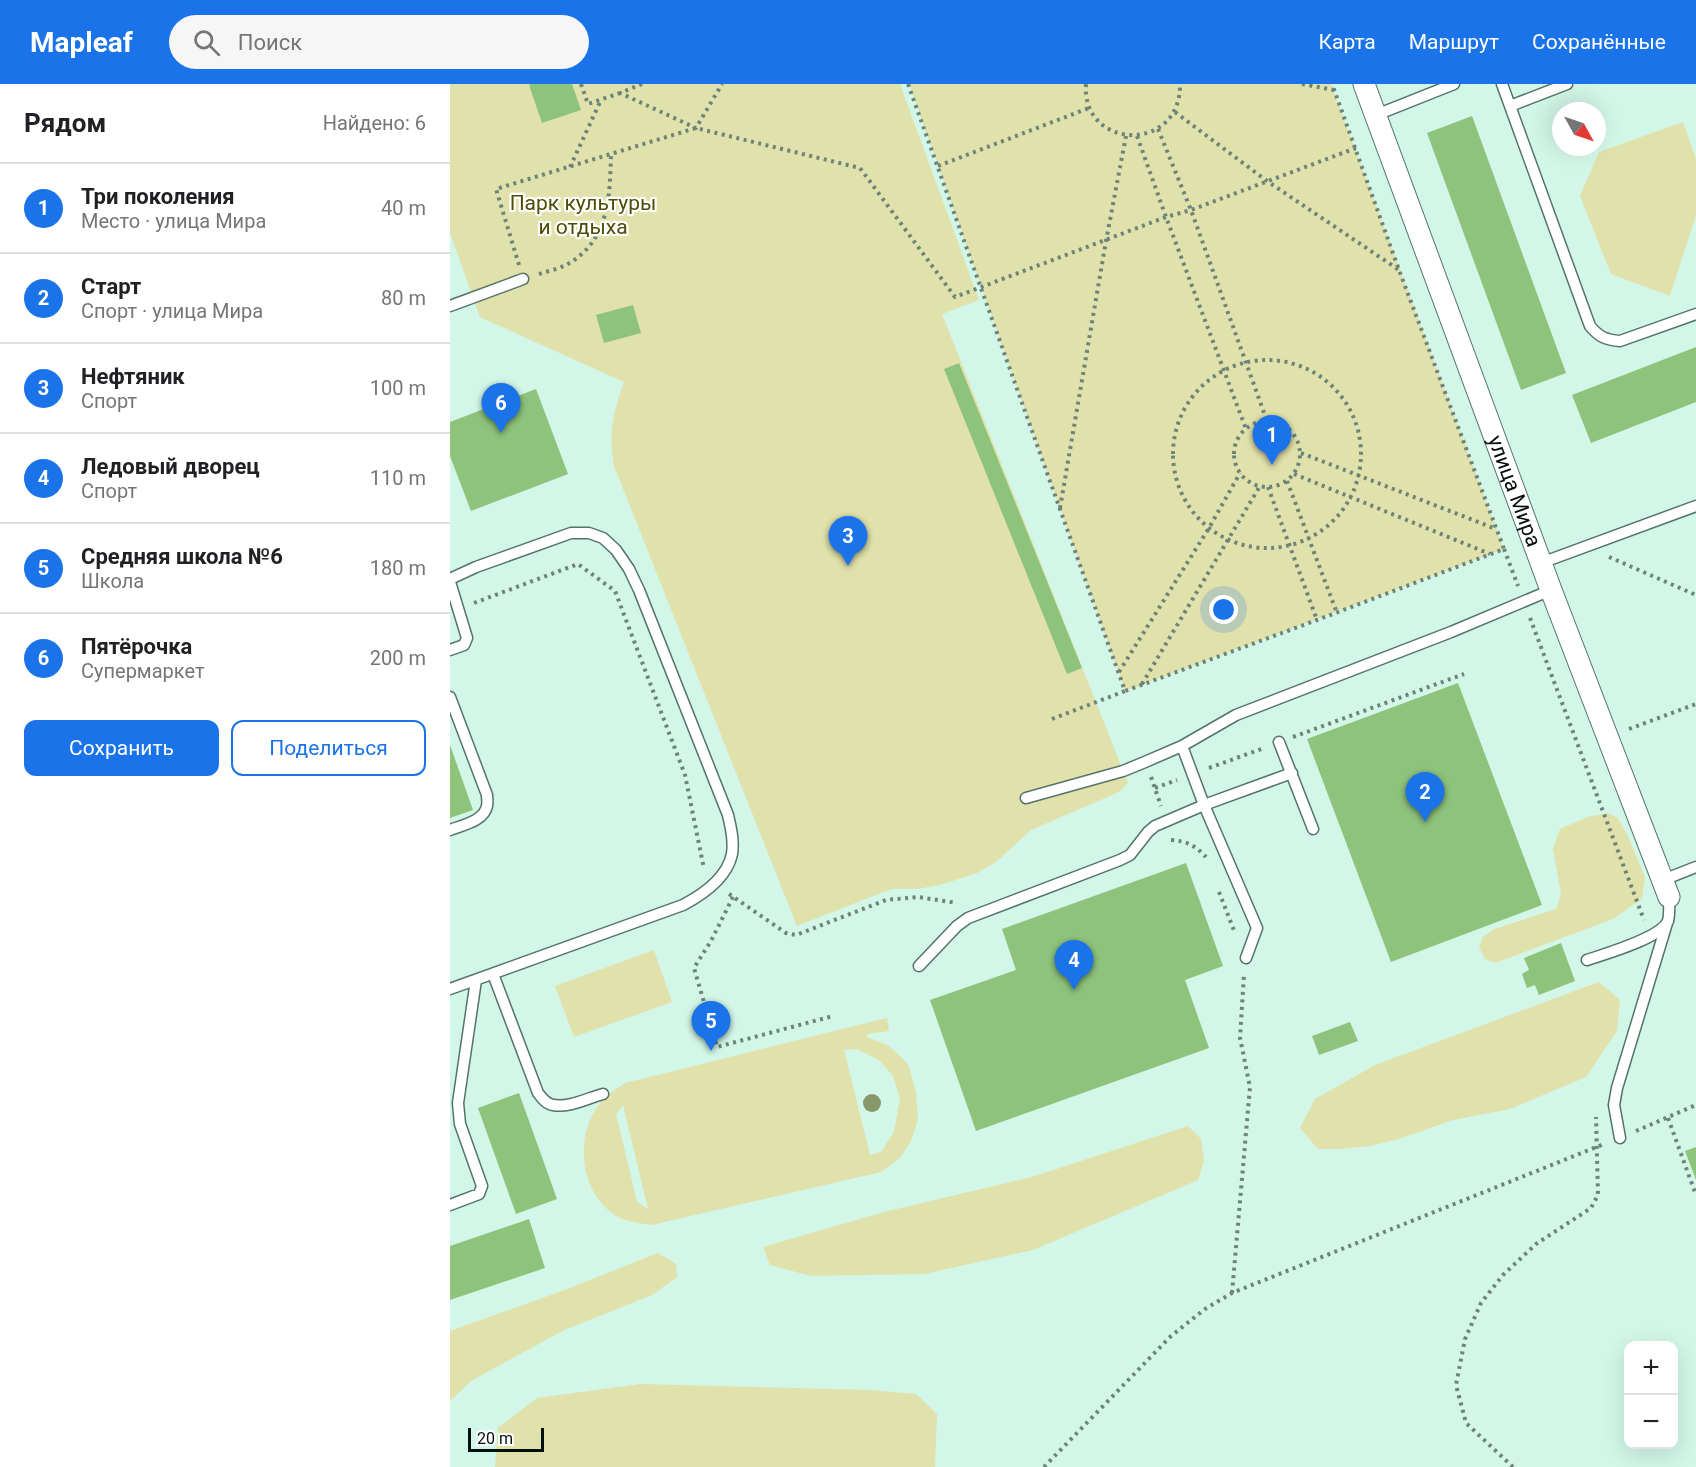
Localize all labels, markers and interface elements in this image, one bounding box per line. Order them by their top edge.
search box [169,15,589,69]
text: Mapleaf [30,26,133,59]
icon: search [190,26,223,59]
text: Поиск [238,30,302,55]
text: Карта [1319,30,1376,54]
text: Маршрут [1409,30,1499,54]
text: Сохранённые [1532,30,1666,54]
north arrow [1552,102,1606,156]
text: Рядом [24,108,106,138]
text: Найдено: 6 [323,111,426,135]
text: Три поколения [81,184,235,209]
park label: Парк культуры и отдыха [510,191,656,239]
text: 1 [38,196,49,220]
text: 40 m [381,196,426,220]
text: Место · улица Мира [81,209,266,233]
text: Старт [81,274,141,299]
text: 2 [38,286,49,310]
text: 80 m [381,286,426,310]
text: Спорт · улица Мира [81,299,263,323]
text: Нефтяник [81,364,185,389]
text: 3 [38,376,49,400]
text: 100 m [370,376,426,400]
pin: 6 [482,384,520,433]
text: Спорт [81,389,137,413]
pin: 1 [1252,416,1292,465]
street label: улица Мира [1483,432,1546,550]
text: Ледовый дворец [81,454,260,479]
text: 4 [38,466,49,490]
text: 110 m [370,466,426,490]
text: Спорт [81,479,137,503]
pin: 3 [828,516,868,566]
text: Средняя школа №6 [81,544,283,569]
text: 5 [38,556,49,580]
text: 180 m [370,556,426,580]
text: Школа [81,569,144,593]
your location [1209,595,1238,624]
text: Пятёрочка [81,634,192,659]
text: 6 [38,646,49,670]
text: 200 m [370,646,426,670]
text: Супермаркет [81,659,205,683]
button: Сохранить [24,720,219,776]
button: Поделиться [231,720,426,776]
pin: 2 [1406,772,1444,822]
pin: 4 [1054,940,1094,990]
pin: 5 [692,1002,730,1051]
map controls [1624,1341,1678,1449]
button: + [1624,1341,1678,1395]
button: − [1624,1395,1678,1449]
scale bar [468,1425,544,1452]
text: 20 m [477,1429,513,1448]

